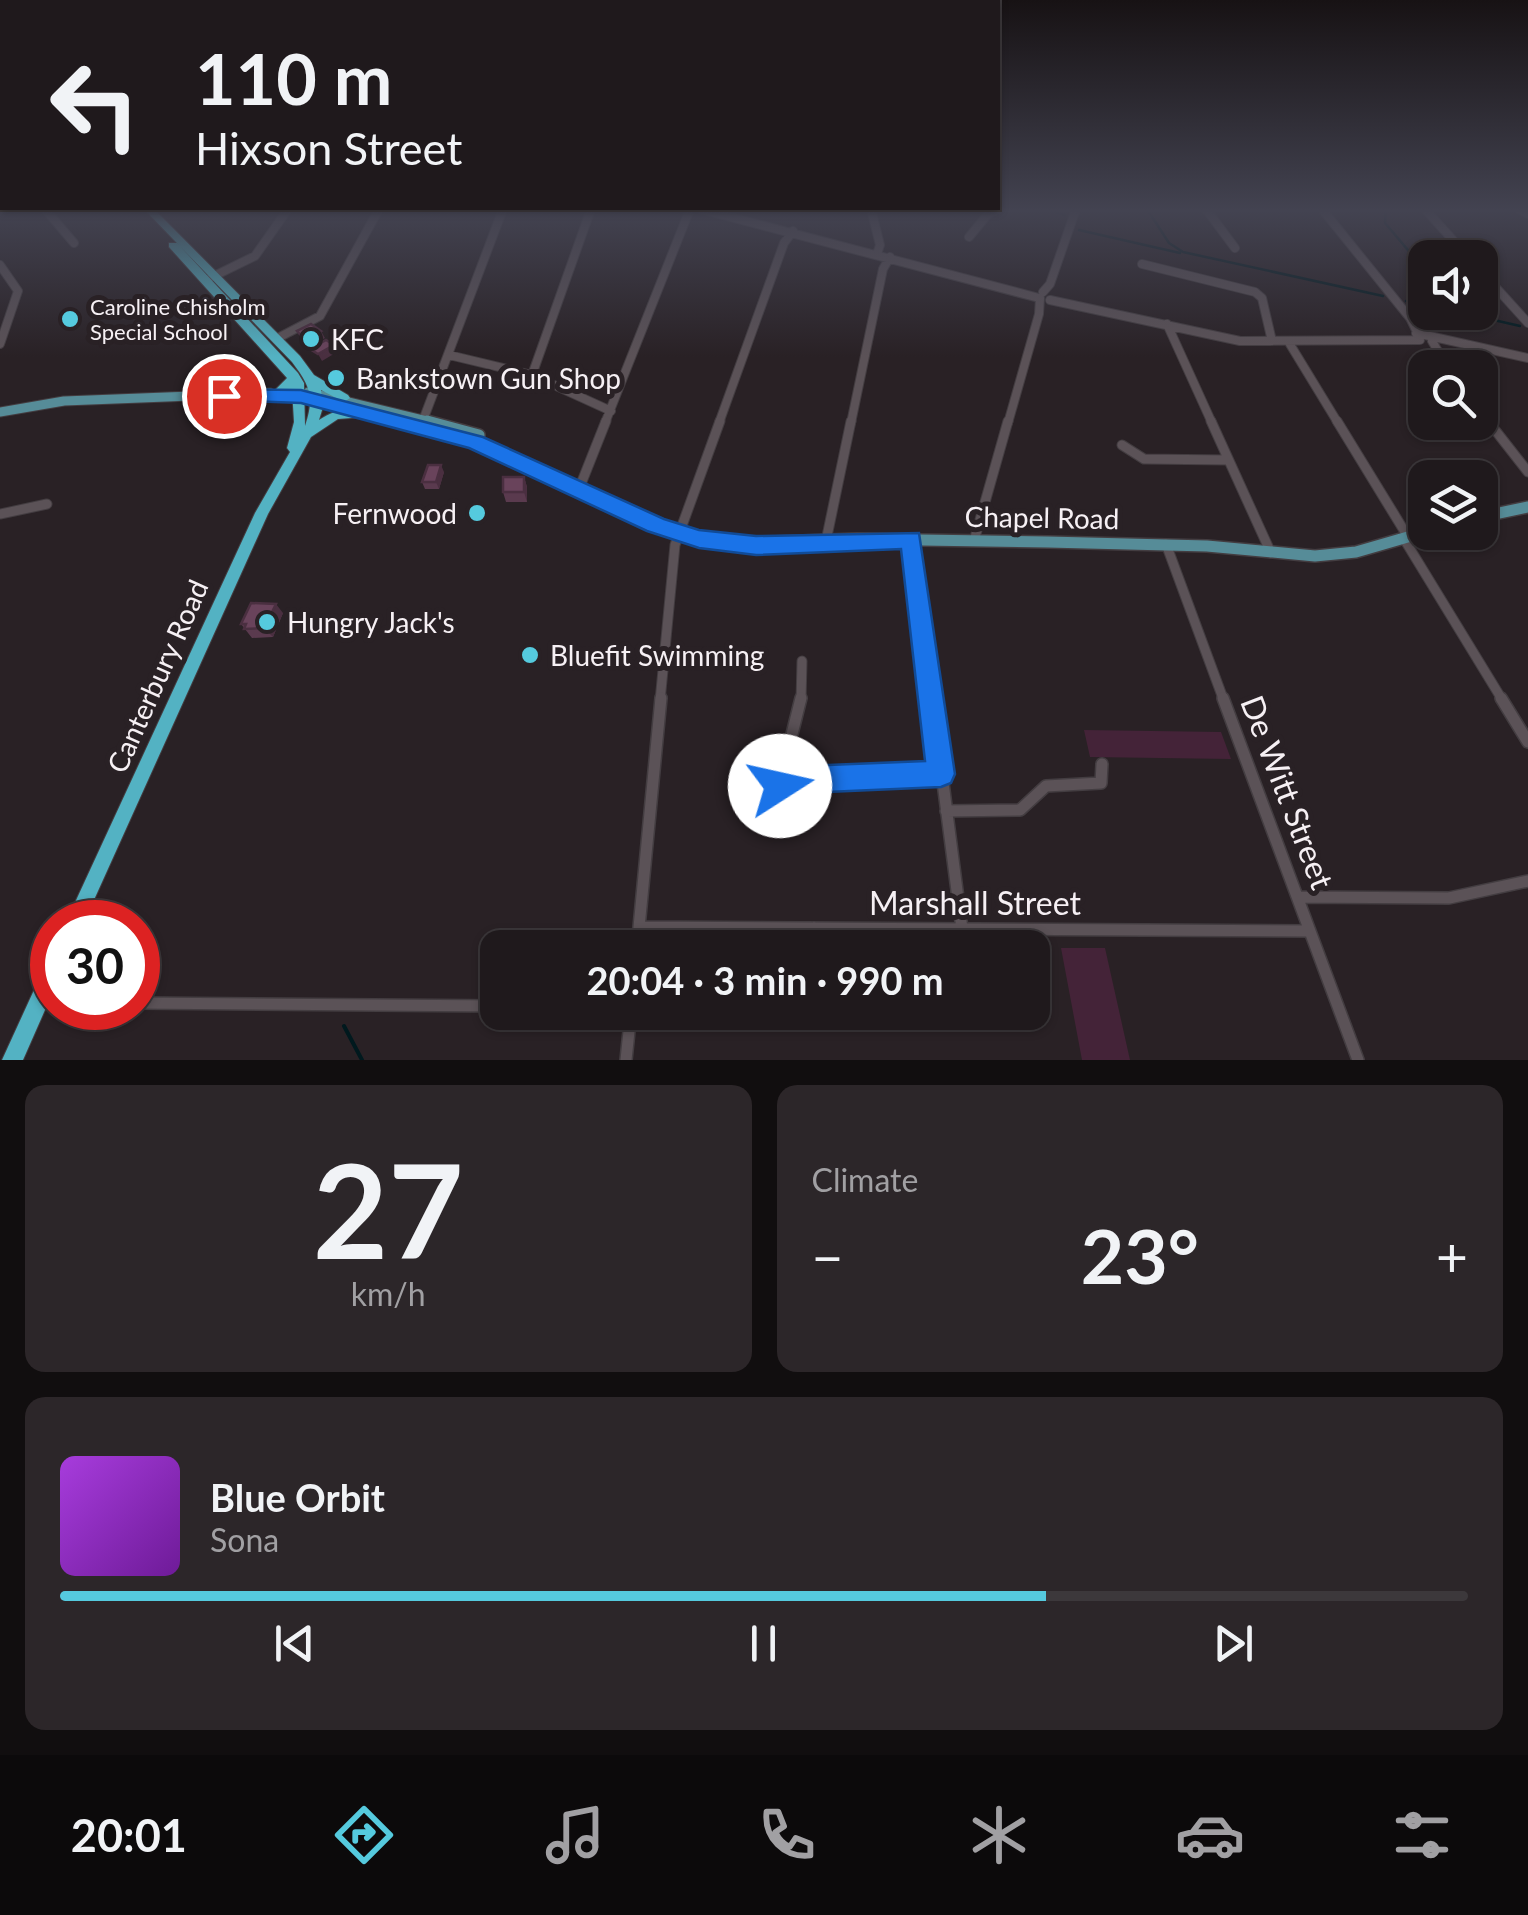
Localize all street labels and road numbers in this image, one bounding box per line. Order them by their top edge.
street label: Chapel Road [964,499,1120,535]
street label: Canterbury Road [99,574,215,778]
street label: De Witt Street [1233,690,1343,895]
street label: Marshall Street [869,883,1081,922]

